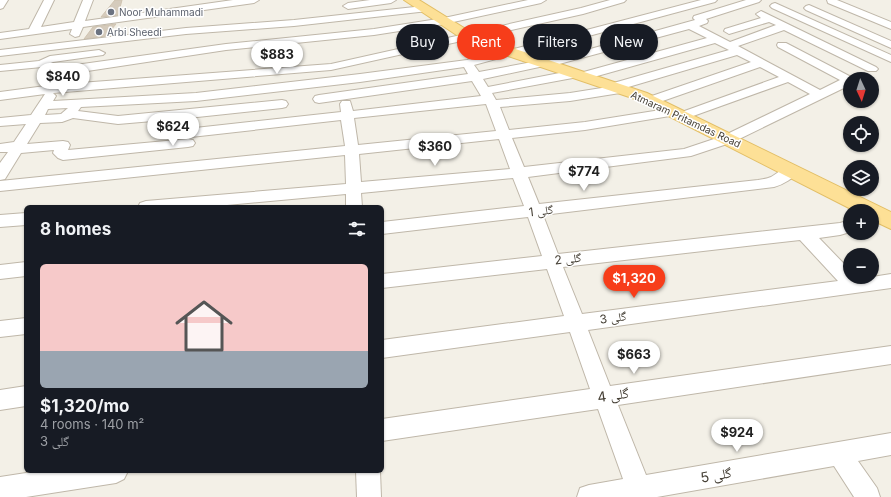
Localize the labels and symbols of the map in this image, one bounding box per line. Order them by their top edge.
place label: Noor Muhammadi [119,6,203,18]
marker: Noor Muhammadi [106,7,116,17]
place label: Arbi Sheedi [107,26,162,38]
marker: Arbi Sheedi [94,27,104,37]
pin: $883 [253,41,301,75]
pin: $840 [39,63,87,97]
north arrow [843,72,879,108]
street label: Atmaram Pritamdas Road [629,88,743,150]
pin: $624 [149,113,197,147]
pin: $360 [411,133,459,167]
pin: $774 [560,158,608,192]
street label: گلی 1 [528,202,554,219]
street label: گلی 2 [554,250,582,267]
pin: $1,320 [601,265,667,299]
street label: گلی 3 [599,308,627,327]
pin: $663 [610,341,658,375]
street label: گلی 4 [596,384,630,406]
pin: $924 [713,419,761,453]
street label: گلی 5 [699,463,733,487]

